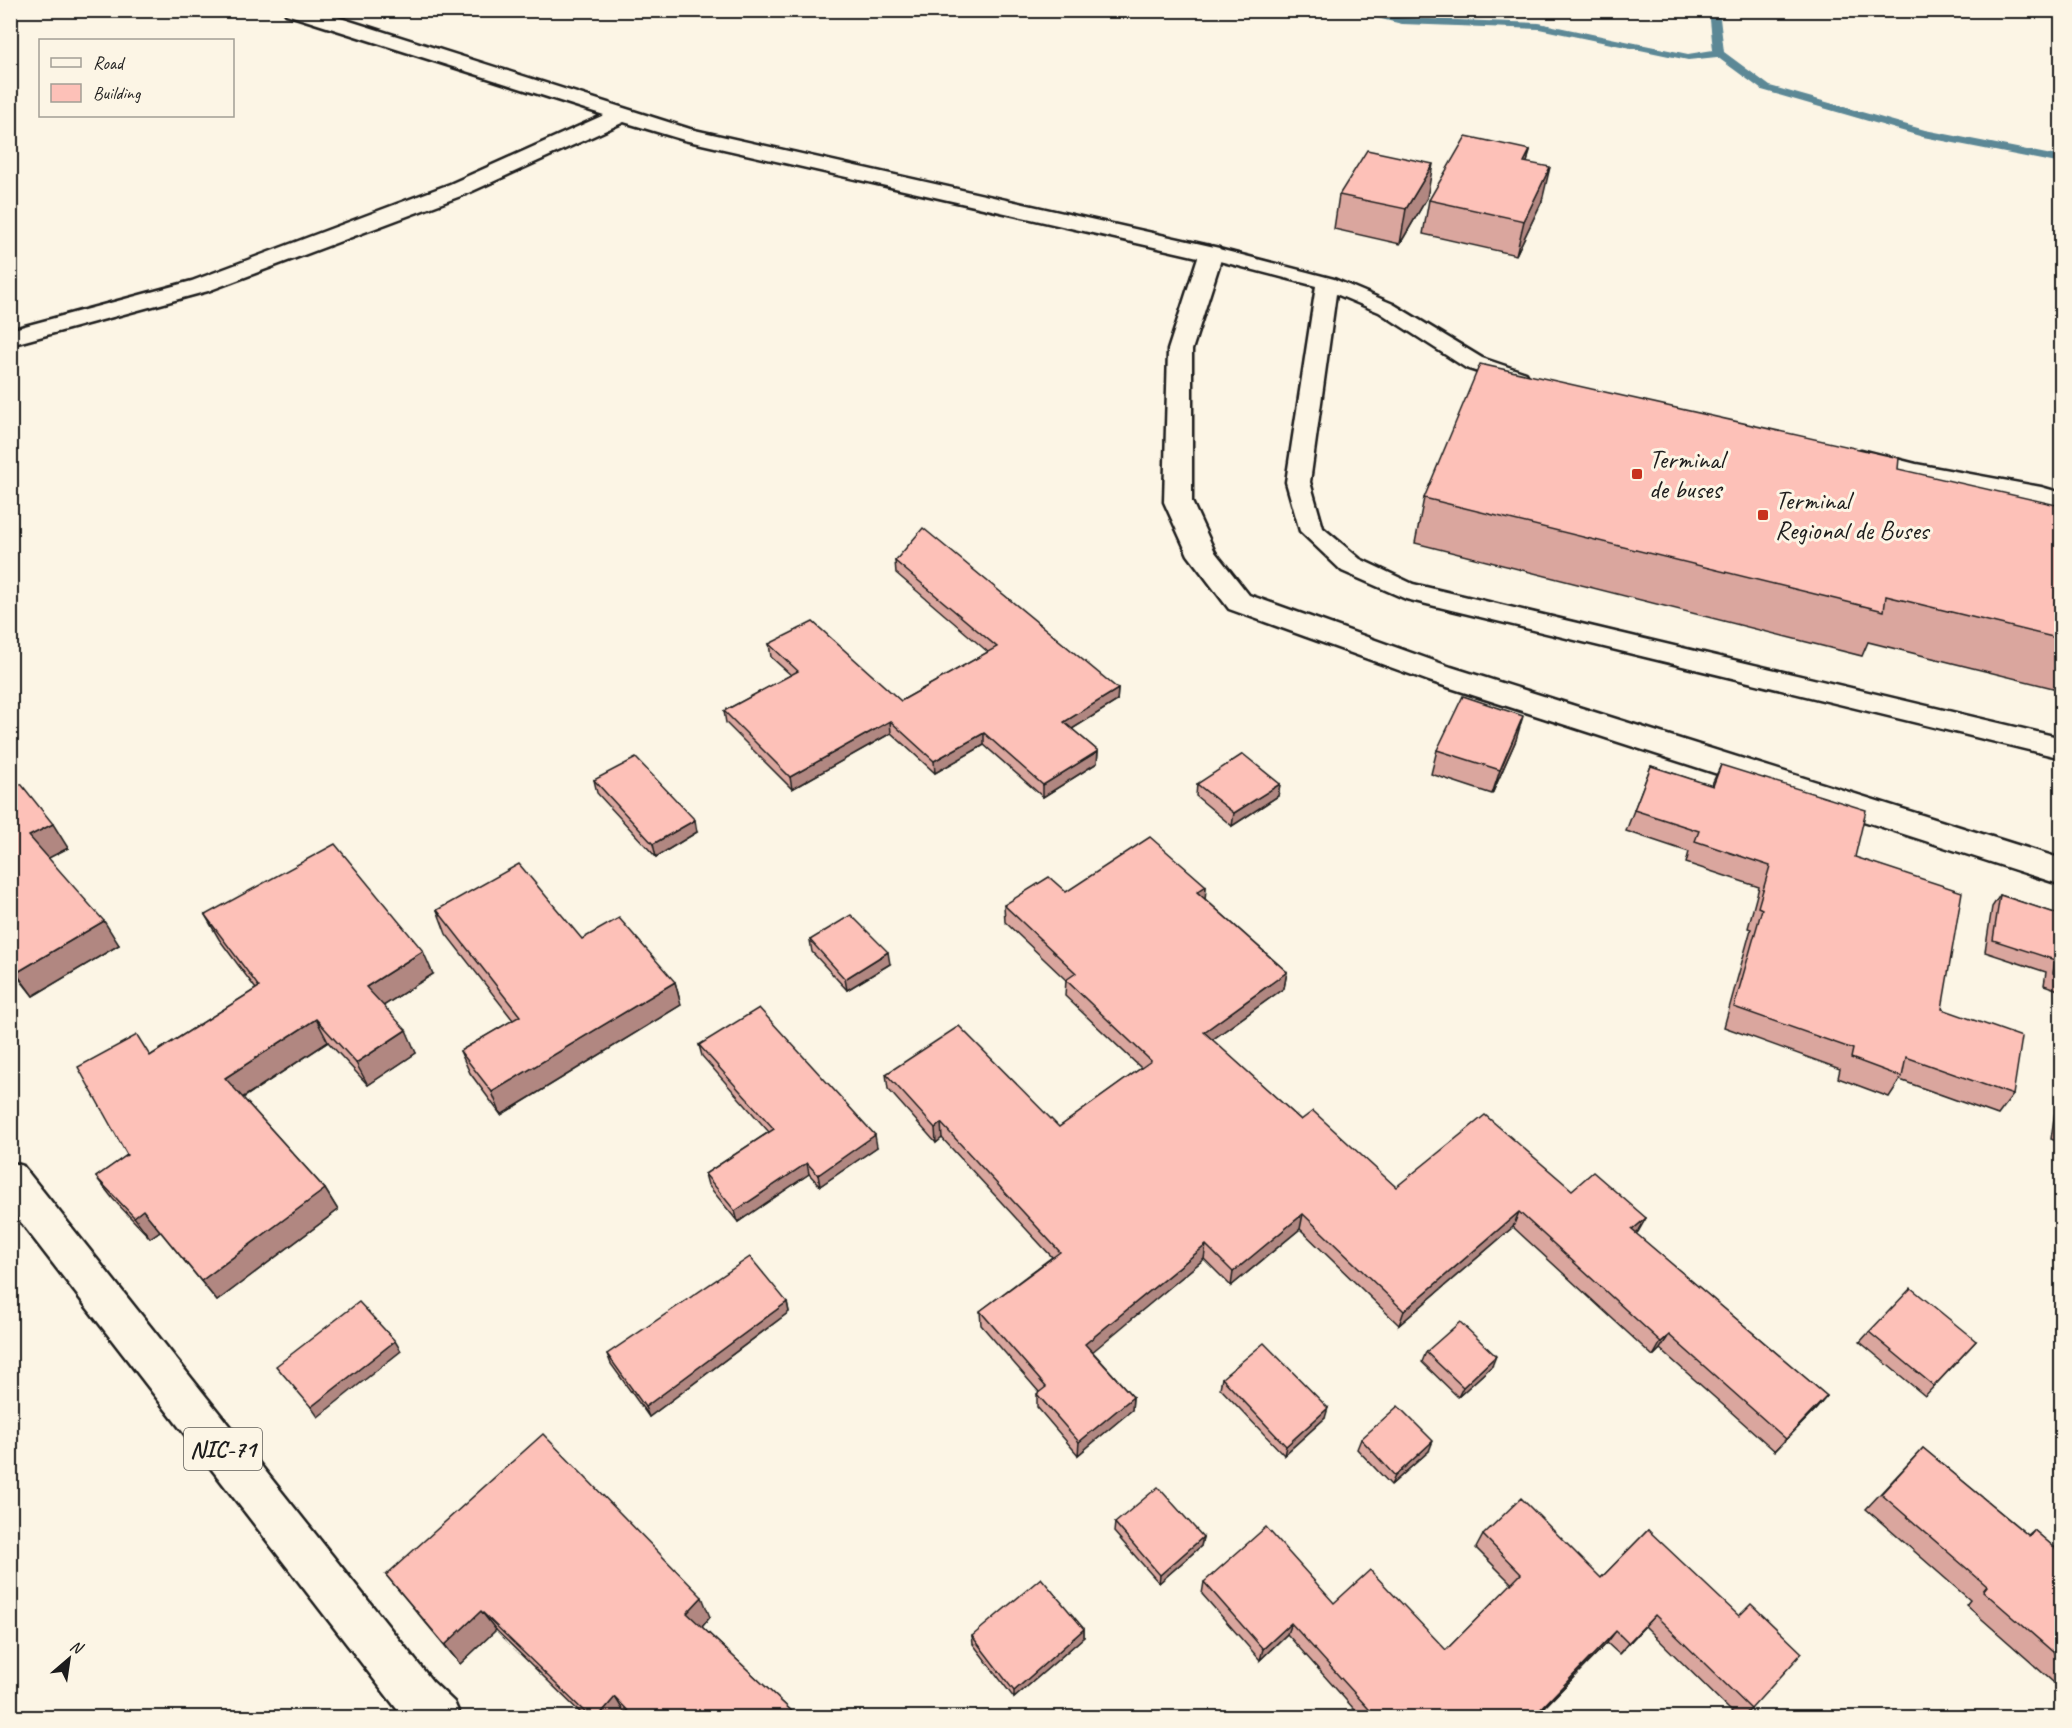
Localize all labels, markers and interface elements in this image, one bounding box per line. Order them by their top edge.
legend [39,39,234,117]
text: Road [93,52,126,74]
text: Building [93,82,142,104]
place label: Terminal de buses [1649,443,1729,506]
marker: Terminal de buses [1630,467,1644,481]
place label: Terminal Regional de Buses [1775,484,1931,547]
marker: Terminal Regional de Buses [1756,508,1770,522]
road number: NIC-71 [184,1428,262,1470]
north arrow [39,1629,99,1689]
text: N [67,1636,88,1659]

